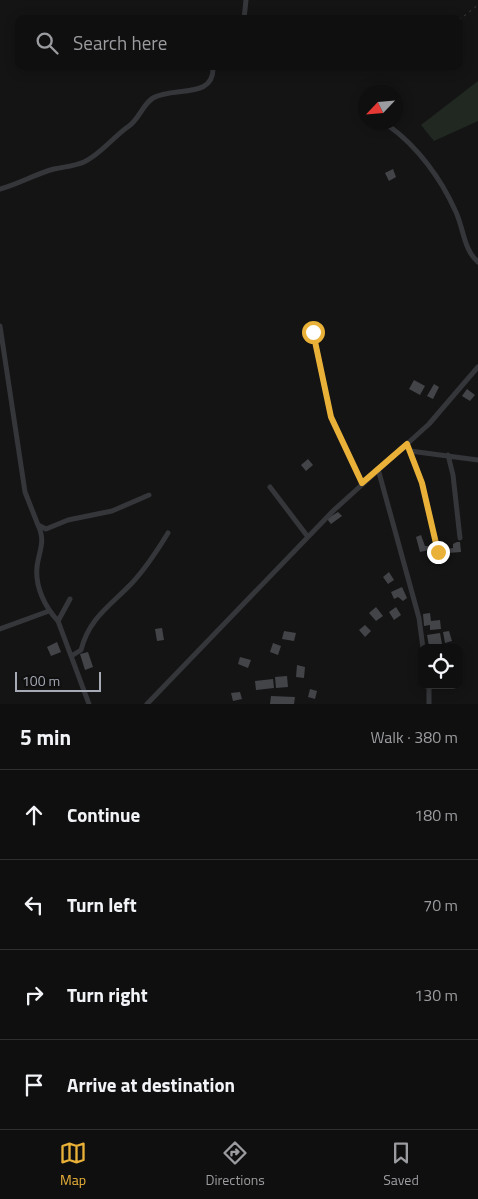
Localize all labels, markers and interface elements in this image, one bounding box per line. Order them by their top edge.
search box [15,15,463,70]
text: Search here [73,28,167,57]
icon: search [33,29,61,57]
north arrow [358,85,403,130]
route start [302,321,325,344]
route end [427,541,450,564]
map controls [418,644,463,689]
button: locate [418,644,463,689]
scale bar [15,669,101,692]
text: 100 m [22,670,60,691]
text: 5 min [20,721,71,753]
text: Walk · 380 m [370,725,458,749]
text: Continue [67,800,140,829]
icon: ahead [20,801,48,829]
text: 180 m [414,803,458,827]
text: Turn left [67,890,137,919]
icon: left [20,891,48,919]
text: 70 m [423,893,458,917]
text: Turn right [67,980,148,1009]
icon: right [20,981,48,1009]
text: 130 m [414,983,458,1007]
text: Arrive at destination [67,1070,235,1099]
icon: arrive [20,1071,48,1099]
tab: Map [59,1139,87,1190]
tab: Directions [205,1139,265,1190]
tab: Saved [383,1139,419,1190]

